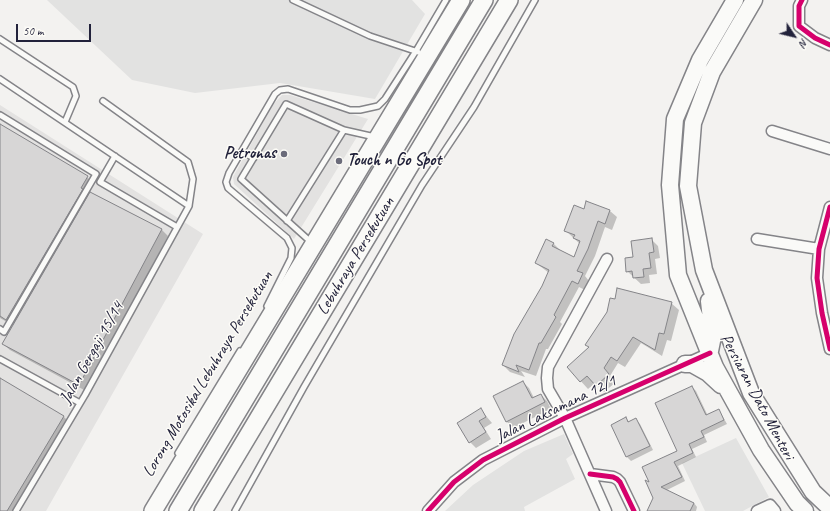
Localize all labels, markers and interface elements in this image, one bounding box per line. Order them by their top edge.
scale bar [18,16,93,42]
north arrow [774,16,814,56]
text: 50 m [23,23,43,39]
text: N [796,36,812,50]
place label: Petronas [224,144,276,164]
marker: Petronas [279,149,289,159]
place label: Touch n Go Spot [347,151,441,171]
marker: Touch n Go Spot [334,156,344,166]
street label: Lebuhraya Persekutuan [313,193,399,319]
street label: Lorong Motosikal Lebuhraya Persekutuan [138,267,278,481]
street label: Jalan Gergaji 15/14 [56,298,128,408]
street label: Persiaran Dato Menteri [715,331,799,463]
street label: Jalan Laksamana 12/1 [492,371,620,447]

